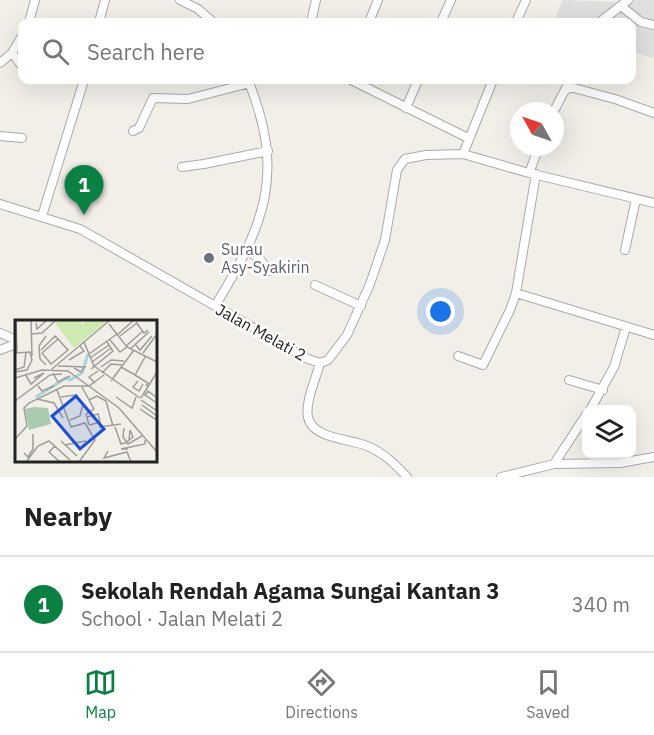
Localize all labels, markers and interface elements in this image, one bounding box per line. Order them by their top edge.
search box [18,18,636,84]
icon: search [39,35,72,68]
text: Search here [87,37,205,66]
north arrow [510,102,564,156]
pin: 1 [64,166,104,215]
place label: Surau Asy-Syakirin [221,239,310,277]
marker: Surau Asy-Syakirin [202,251,216,265]
your location [426,297,455,326]
street label: Jalan Melati 2 [212,299,310,365]
inset map [15,320,158,462]
map controls [582,405,636,459]
button: layers [582,405,636,459]
text: Nearby [24,499,112,533]
text: Sekolah Rendah Agama Sungai Kantan 3 [81,576,500,605]
text: 1 [38,591,50,618]
text: 340 m [572,591,630,618]
text: School · Jalan Melati 2 [81,605,283,632]
tab: Map [84,666,117,722]
tab: Directions [285,666,358,722]
tab: Saved [526,666,570,722]

